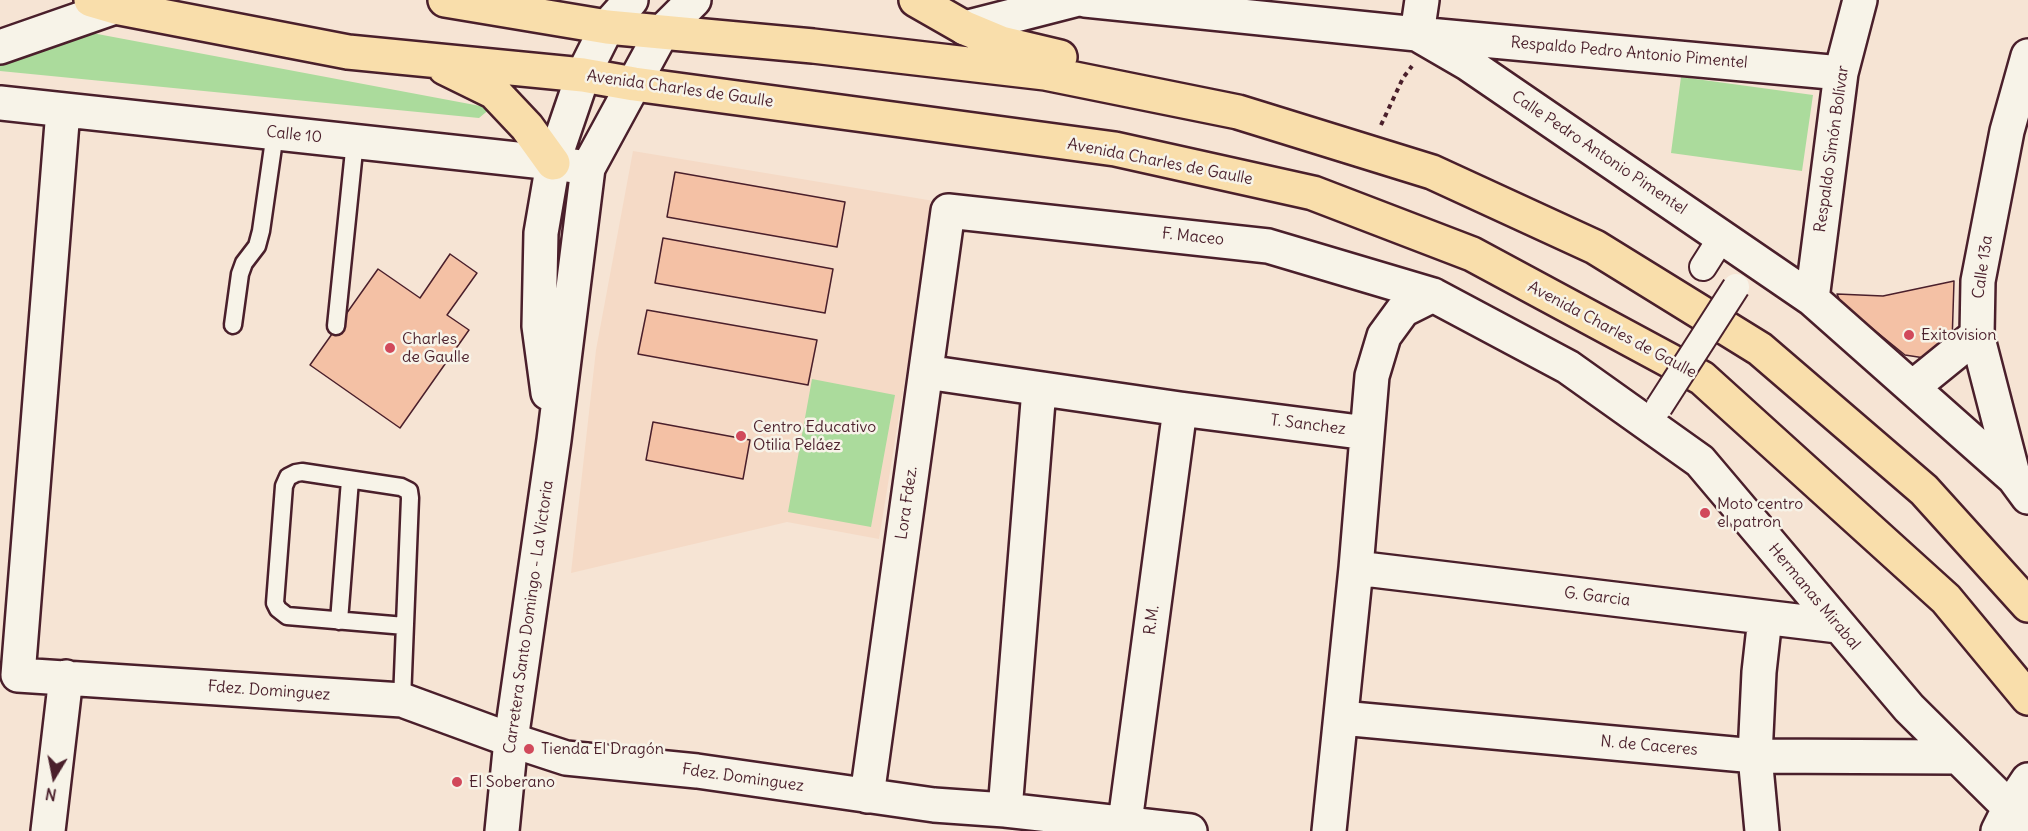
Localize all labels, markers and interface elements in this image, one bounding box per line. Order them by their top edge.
street label: Respaldo Pedro Antonio Pimentel [1510,33,1748,73]
street label: Respaldo Simón Bolívar [1811,64,1853,234]
street label: Avenida Charles de Gaulle [586,66,774,112]
street label: Calle Pedro Antonio Pimentel [1508,87,1690,219]
street label: Calle 10 [265,123,323,147]
street label: Avenida Charles de Gaulle [1066,135,1254,189]
street label: F. Maceo [1161,224,1225,250]
street label: Calle 13a [1969,234,1997,300]
street label: Avenida Charles de Gaulle [1525,277,1699,383]
place label: Exitovision [1921,325,1997,345]
marker: Exitovision [1902,328,1916,342]
place label: Charles de Gaulle [402,329,470,367]
marker: Charles de Gaulle [383,341,397,355]
street label: T. Sanchez [1269,411,1347,439]
place label: Centro Educativo Otilia Peláez [753,417,876,455]
marker: Centro Educativo Otilia Peláez [734,429,748,443]
street label: Lora Fdez. [892,465,922,541]
street label: Carretera Santo Domingo - La Victoria [500,479,558,755]
place label: Moto centro el patron [1717,494,1803,532]
marker: Moto centro el patron [1698,506,1712,520]
street label: Hermanas Mirabal [1764,540,1864,654]
street label: G. Garcia [1563,583,1631,611]
street label: R.M. [1140,604,1164,636]
street label: Fdez. Dominguez [207,677,331,705]
street label: N. de Caceres [1599,732,1699,760]
place label: Tienda El Dragón [541,739,664,759]
marker: Tienda El Dragón [522,742,536,756]
north arrow [24,747,84,807]
street label: Fdez. Dominguez [681,760,805,796]
place label: El Soberano [469,772,555,792]
marker: El Soberano [450,775,464,789]
text: N [44,784,58,806]

